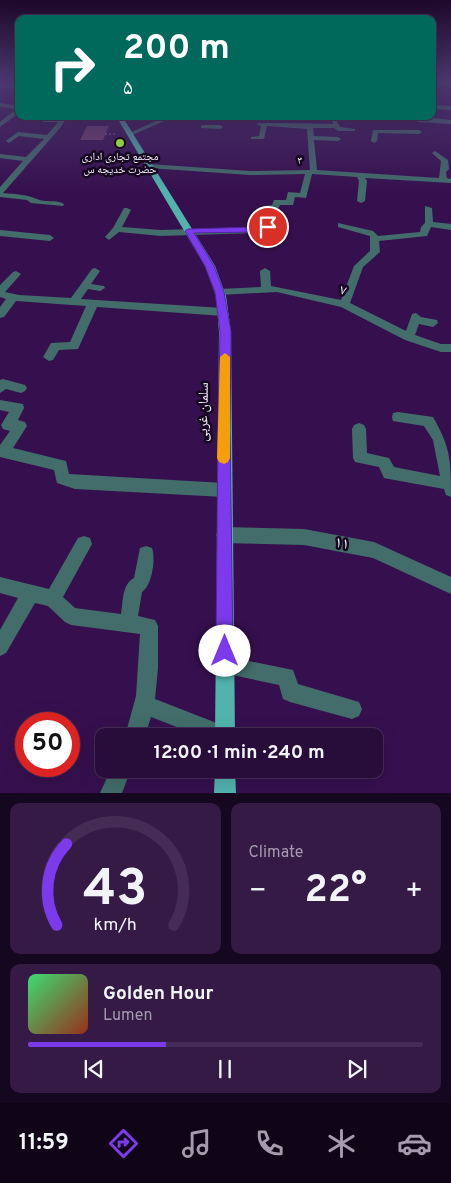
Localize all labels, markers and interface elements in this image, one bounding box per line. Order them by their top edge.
text: 200 m [123,27,230,71]
icon: right [40,35,105,100]
text: ۵ [123,75,133,102]
marker: مجتمع تجاری اداری حضرت خدیجه س [114,137,126,149]
place label: مجتمع تجاری اداری حضرت خدیجه س [81,150,159,177]
street label: ۳ [297,154,303,168]
pin [247,206,289,248]
icon: arrive [254,213,282,241]
street label: ۷ [338,282,348,300]
street label: سلمان غربی [195,382,213,442]
street label: ۱۱ [333,533,351,555]
position arrow [198,624,250,676]
speed limit sign: 50 [15,712,80,777]
text: 12:00 · 1 min · 240 m [153,741,325,765]
text: Climate [249,843,303,863]
text: 43 [83,858,148,924]
text: 22° [305,867,367,916]
text: − [249,874,267,910]
text: + [405,874,423,910]
text: km/h [94,914,137,937]
text: Golden Hour [103,982,214,1006]
text: Lumen [103,1006,153,1026]
icon: previous [80,1055,108,1083]
icon: pause [211,1055,239,1083]
icon: next [343,1055,371,1083]
icon: directions [106,1126,141,1161]
icon: music [179,1126,214,1161]
icon: phone [252,1126,287,1161]
icon: climate [324,1126,359,1161]
icon: car [397,1126,432,1161]
text: 11:59 [19,1130,69,1157]

